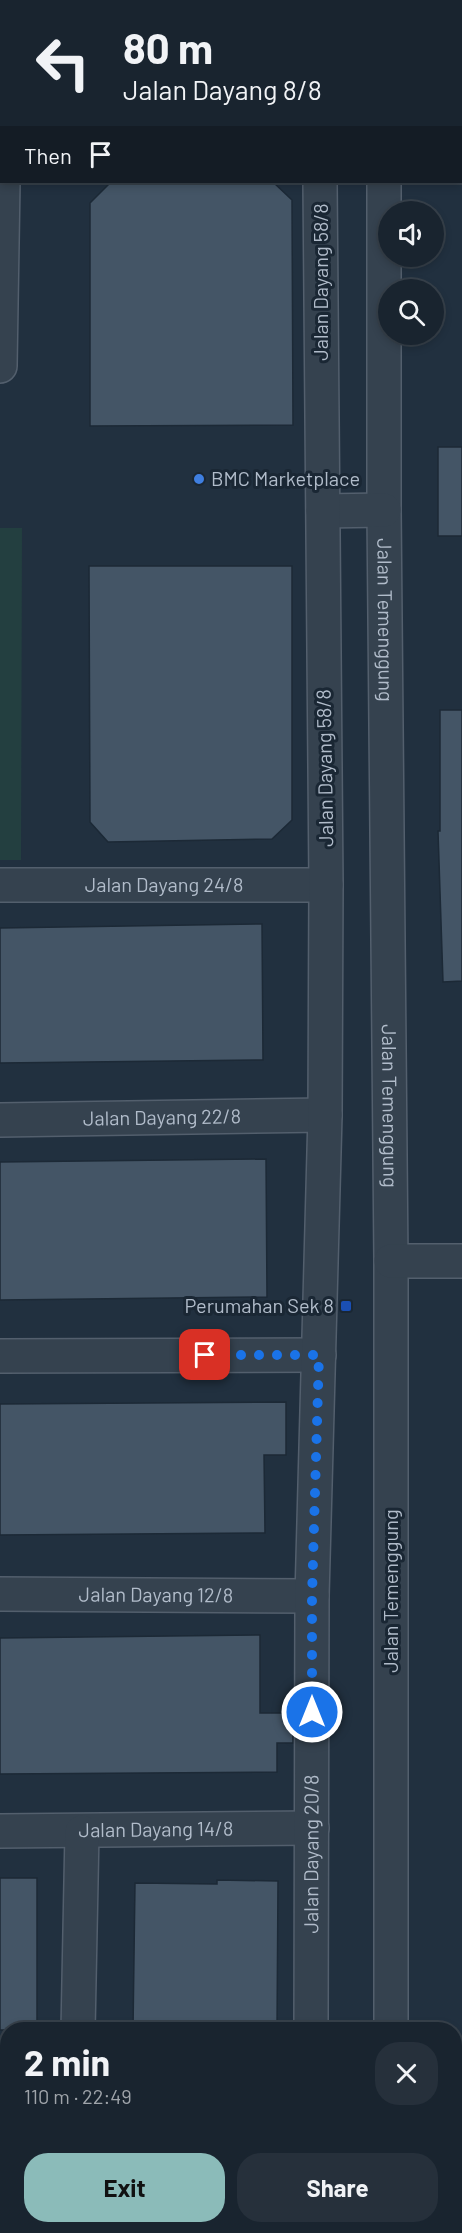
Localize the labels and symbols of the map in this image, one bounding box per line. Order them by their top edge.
street label: Jalan Dayang 58/8 [308,203,332,361]
place label: BMC Marketplace [211,466,360,490]
marker: BMC Marketplace [192,472,206,486]
street label: Jalan Temenggung [373,538,399,702]
street label: Jalan Dayang 58/8 [311,689,337,847]
street label: Jalan Dayang 24/8 [85,872,243,896]
street label: Jalan Temenggung [378,1024,403,1188]
street label: Jalan Dayang 22/8 [83,1103,241,1130]
place label: Perumahan Sek 8 [185,1293,334,1317]
marker: Perumahan Sek 8 [339,1299,353,1313]
pin [179,1329,230,1380]
street label: Jalan Temenggung [378,1509,402,1673]
street label: Jalan Dayang 12/8 [79,1582,233,1606]
position arrow [280,1680,344,1744]
street label: Jalan Dayang 20/8 [298,1774,323,1934]
street label: Jalan Dayang 14/8 [78,1816,234,1841]

